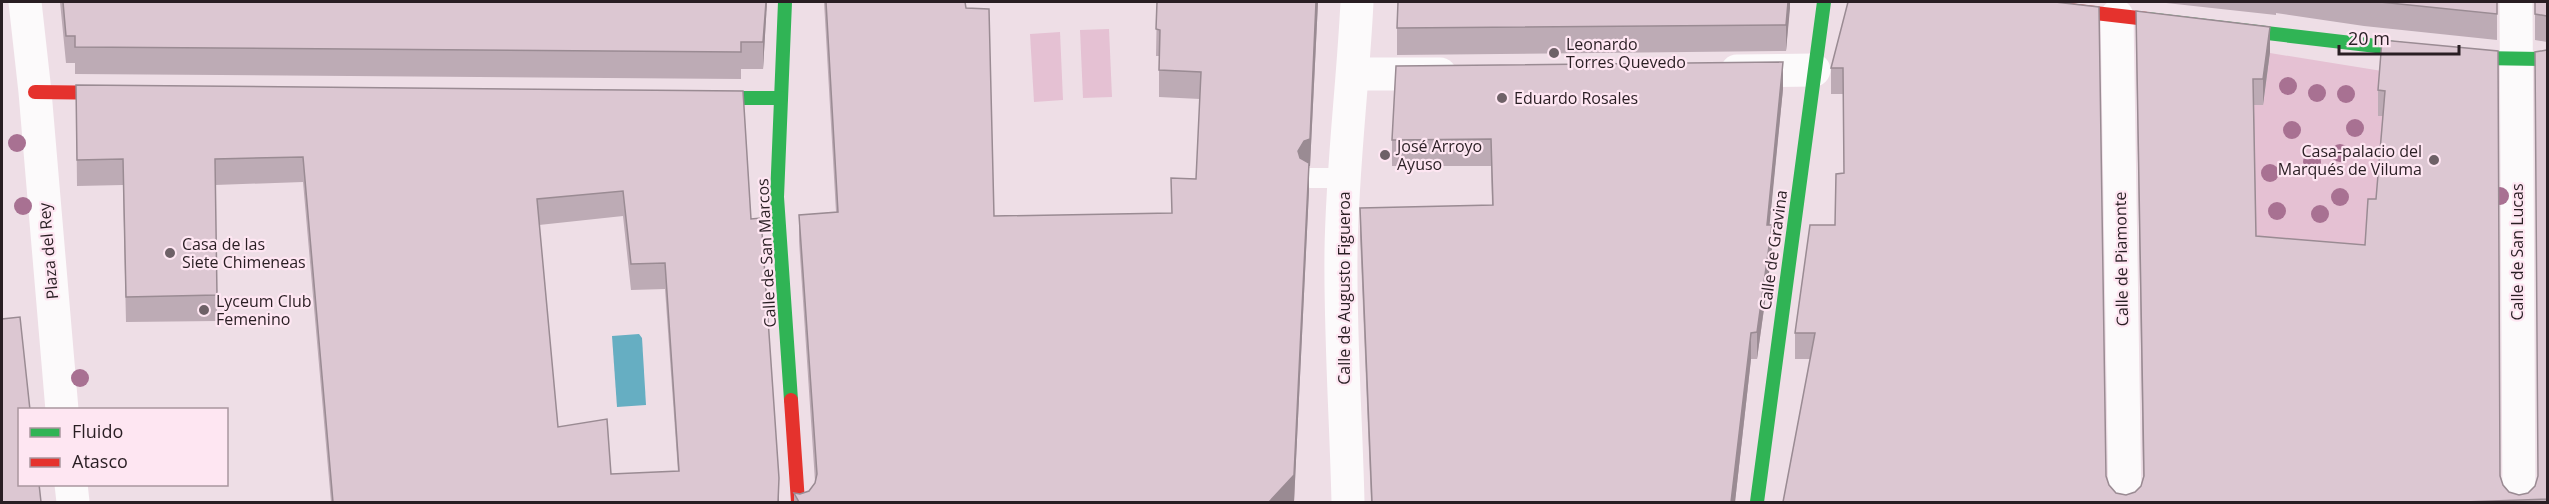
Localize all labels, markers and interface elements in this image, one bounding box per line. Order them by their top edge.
scale bar [2339,18,2459,56]
text: 20 m [2348,26,2390,50]
place label: Leonardo Torres Quevedo [1566,33,1686,73]
marker: Leonardo Torres Quevedo [1547,46,1561,60]
place label: Eduardo Rosales [1514,87,1638,109]
marker: Eduardo Rosales [1495,91,1509,105]
place label: José Arroyo Ayuso [1395,135,1482,175]
place label: Casa-palacio del Marqués de Viluma [2278,140,2422,180]
marker: José Arroyo Ayuso [1378,148,1392,162]
marker: Casa-palacio del Marqués de Viluma [2427,153,2441,167]
street label: Calle de San Marcos [751,178,781,328]
street label: Calle de San Lucas [2506,183,2528,321]
street label: Calle de Gravina [1754,189,1792,311]
street label: Calle de Augusto Figueroa [1333,191,1355,385]
street label: Calle de Piamonte [2109,191,2133,326]
street label: Plaza del Rey [33,201,63,300]
place label: Casa de las Siete Chimeneas [182,233,306,273]
marker: Casa de las Siete Chimeneas [163,246,177,260]
place label: Lyceum Club Femenino [216,290,312,330]
marker: Lyceum Club Femenino [197,303,211,317]
legend [18,408,228,486]
text: Fluido [72,419,123,443]
text: Atasco [72,449,128,473]

